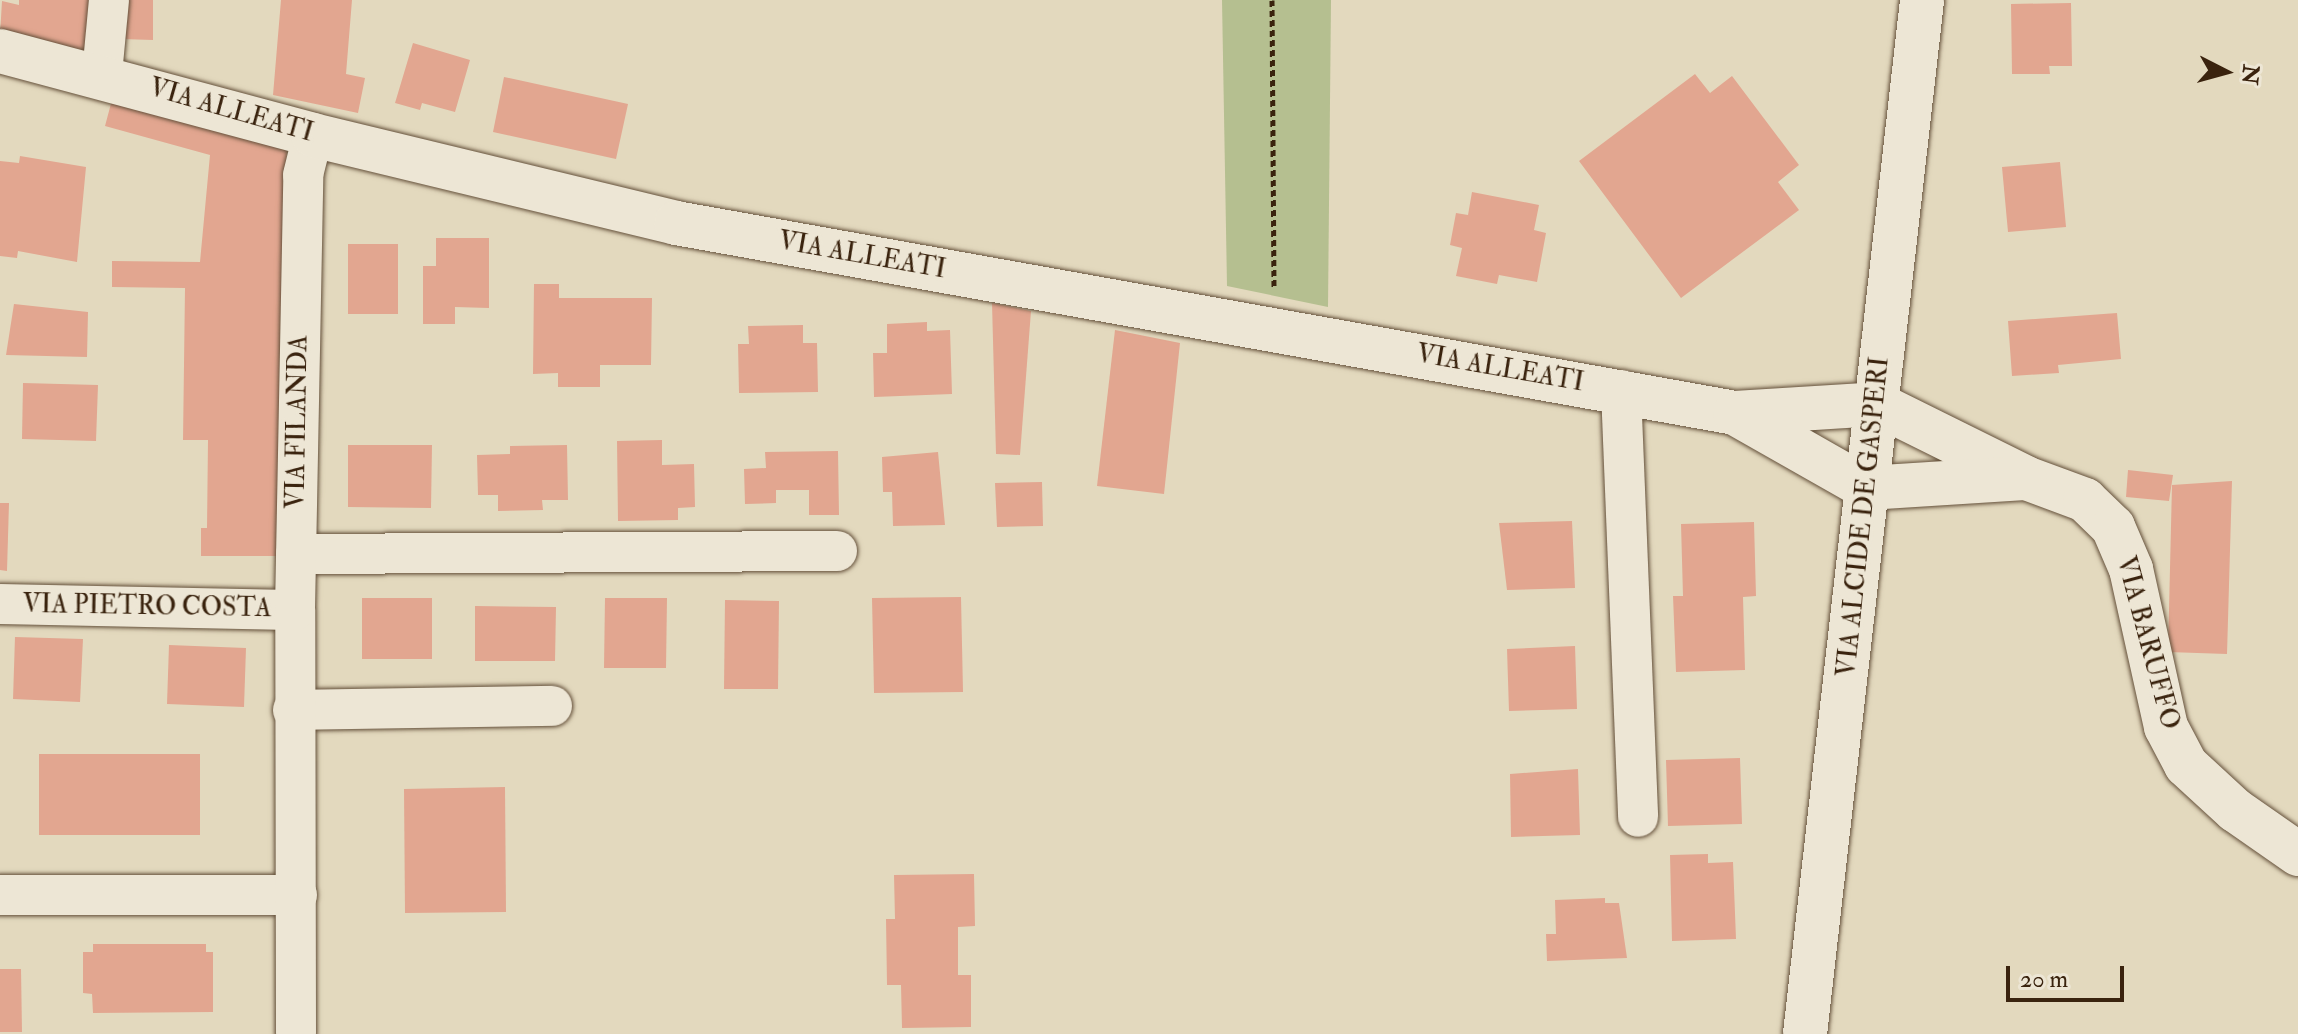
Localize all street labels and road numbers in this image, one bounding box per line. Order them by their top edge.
street label: VIA ALLEATI [145,73,317,149]
street label: VIA ALLEATI [776,226,948,286]
street label: VIA FILANDA [281,335,315,509]
street label: VIA ALLEATI [1414,339,1586,399]
street label: VIA ALCIDE DE GASPERI [1832,355,1896,679]
street label: VIA BARUFFO [2109,553,2185,733]
street label: VIA PIETRO COSTA [22,589,272,625]

